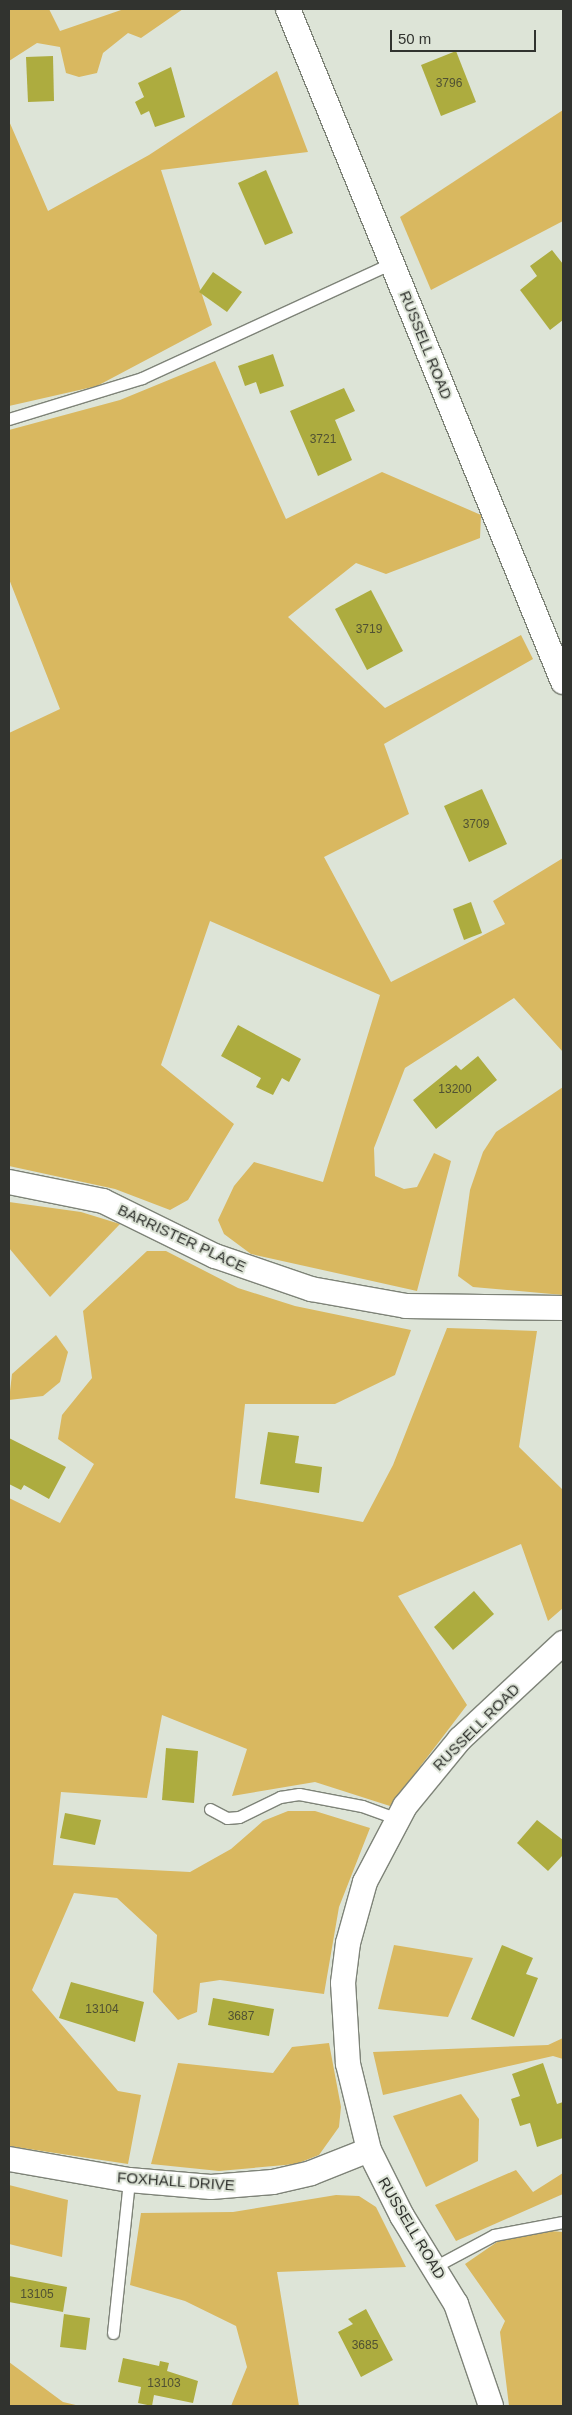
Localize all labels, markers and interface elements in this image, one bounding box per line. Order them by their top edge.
scale bar [392,20,538,52]
text: 50 m [398,30,431,47]
house number: 3796 [436,77,462,91]
street label: RUSSELL ROAD [396,288,456,402]
house number: 3721 [310,433,336,447]
house number: 3719 [356,623,382,637]
house number: 3709 [463,818,489,832]
house number: 13200 [438,1083,472,1097]
street label: BARRISTER PLACE [115,1200,249,1276]
street label: RUSSELL ROAD [429,1680,523,1774]
house number: 13104 [85,2003,119,2017]
house number: 3687 [228,2010,254,2024]
street label: FOXHALL DRIVE [116,2168,236,2194]
street label: RUSSELL ROAD [374,2174,450,2282]
house number: 13105 [20,2288,54,2302]
house number: 3685 [352,2339,378,2353]
house number: 13103 [147,2377,181,2391]

